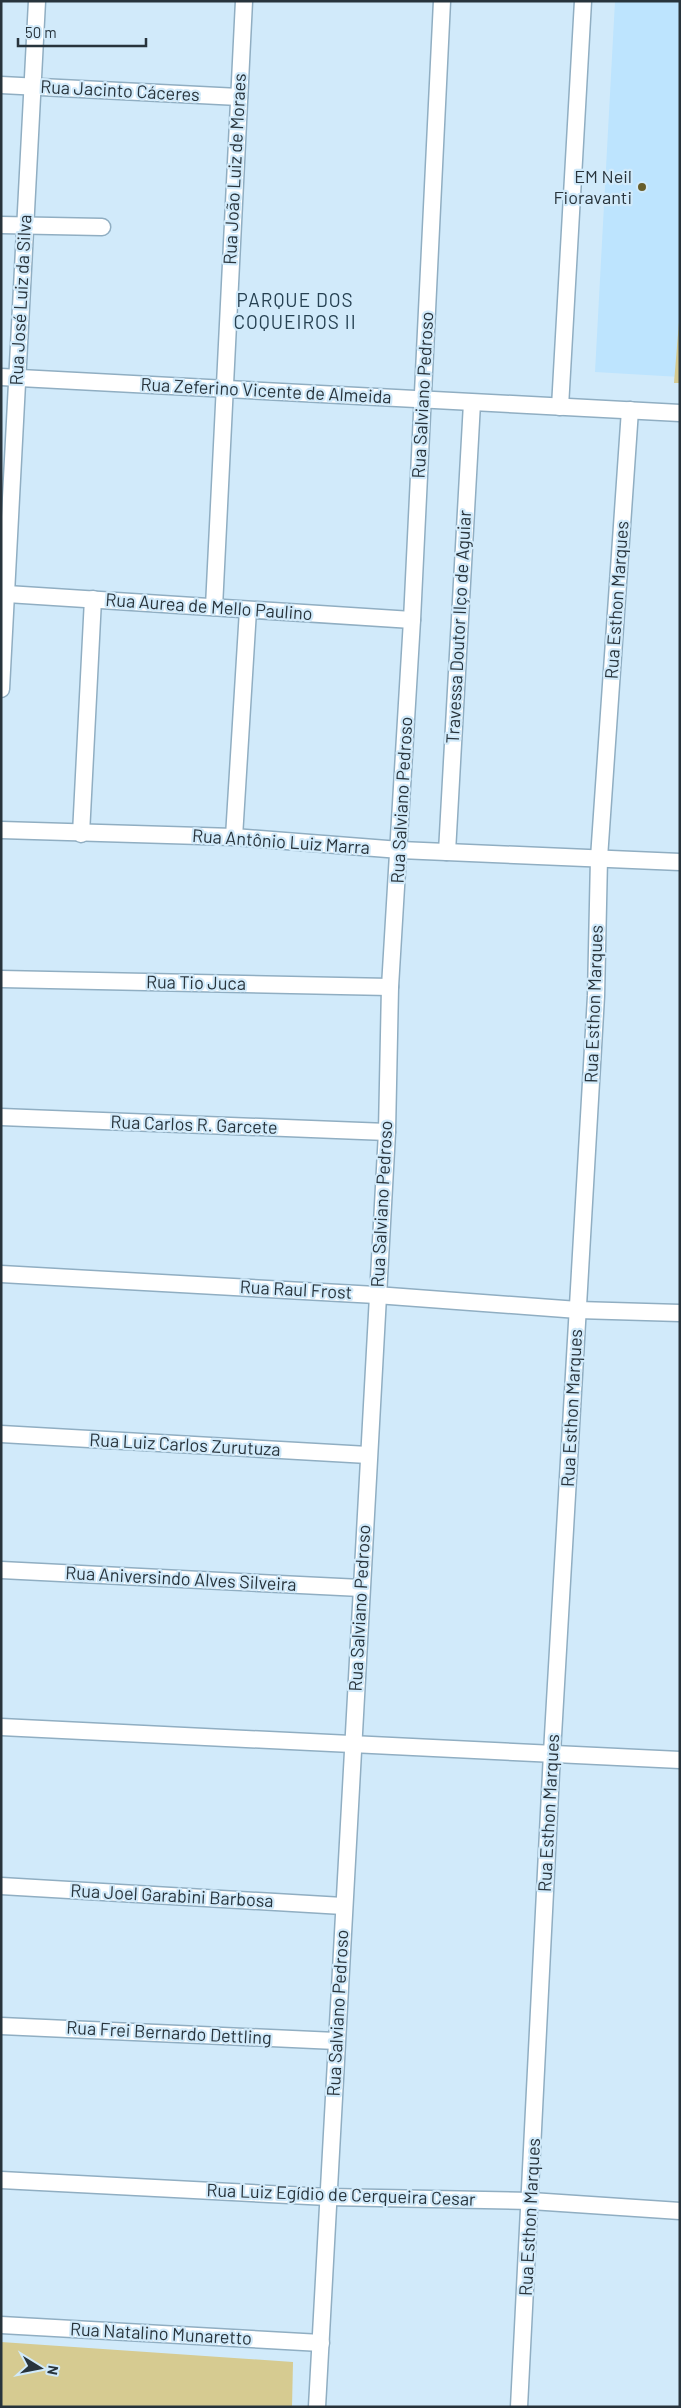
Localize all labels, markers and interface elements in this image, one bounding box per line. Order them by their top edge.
scale bar [18,15,145,47]
text: 50 m [25,23,57,41]
street label: Rua João Luiz de Moraes [218,73,250,265]
street label: Rua Jacinto Cáceres [40,75,200,105]
place label: EM Neil Fioravanti [553,165,632,208]
marker: EM Neil Fioravanti [636,181,648,193]
street label: Rua José Luiz da Silva [5,214,35,386]
district label: PARQUE DOS COQUEIROS II [233,288,357,333]
street label: Rua Salviano Pedroso [407,311,437,479]
street label: Rua Zeferino Vicente de Almeida [140,372,392,408]
street label: Travessa Doutor Ilço de Aguiar [441,509,475,744]
street label: Rua Esthon Marques [600,520,632,680]
street label: Rua Aurea de Mello Paulino [105,588,313,624]
street label: Rua Salviano Pedroso [386,716,416,884]
street label: Rua Antônio Luiz Marra [191,824,371,858]
street label: Rua Esthon Marques [579,924,607,1083]
street label: Rua Tio Juca [146,970,246,994]
street label: Rua Carlos R. Garcete [110,1110,278,1138]
street label: Rua Salviano Pedroso [366,1120,396,1288]
street label: Rua Raul Frost [239,1275,353,1303]
street label: Rua Esthon Marques [556,1328,586,1488]
street label: Rua Luiz Carlos Zurutuza [89,1428,281,1460]
street label: Rua Salviano Pedroso [344,1524,374,1692]
street label: Rua Aniversindo Alves Silveira [65,1561,297,1595]
street label: Rua Esthon Marques [533,1733,563,1893]
street label: Rua Joel Garabini Barbosa [70,1879,274,1911]
street label: Rua Salviano Pedroso [322,1929,352,2097]
street label: Rua Frei Bernardo Dettling [66,2016,272,2048]
street label: Rua Esthon Marques [514,2137,544,2297]
street label: Rua Luiz Egídio de Cerqueira Cesar [206,2178,476,2210]
street label: Rua Natalino Munaretto [69,2317,253,2349]
north arrow [15,2343,65,2393]
text: N [44,2364,62,2376]

